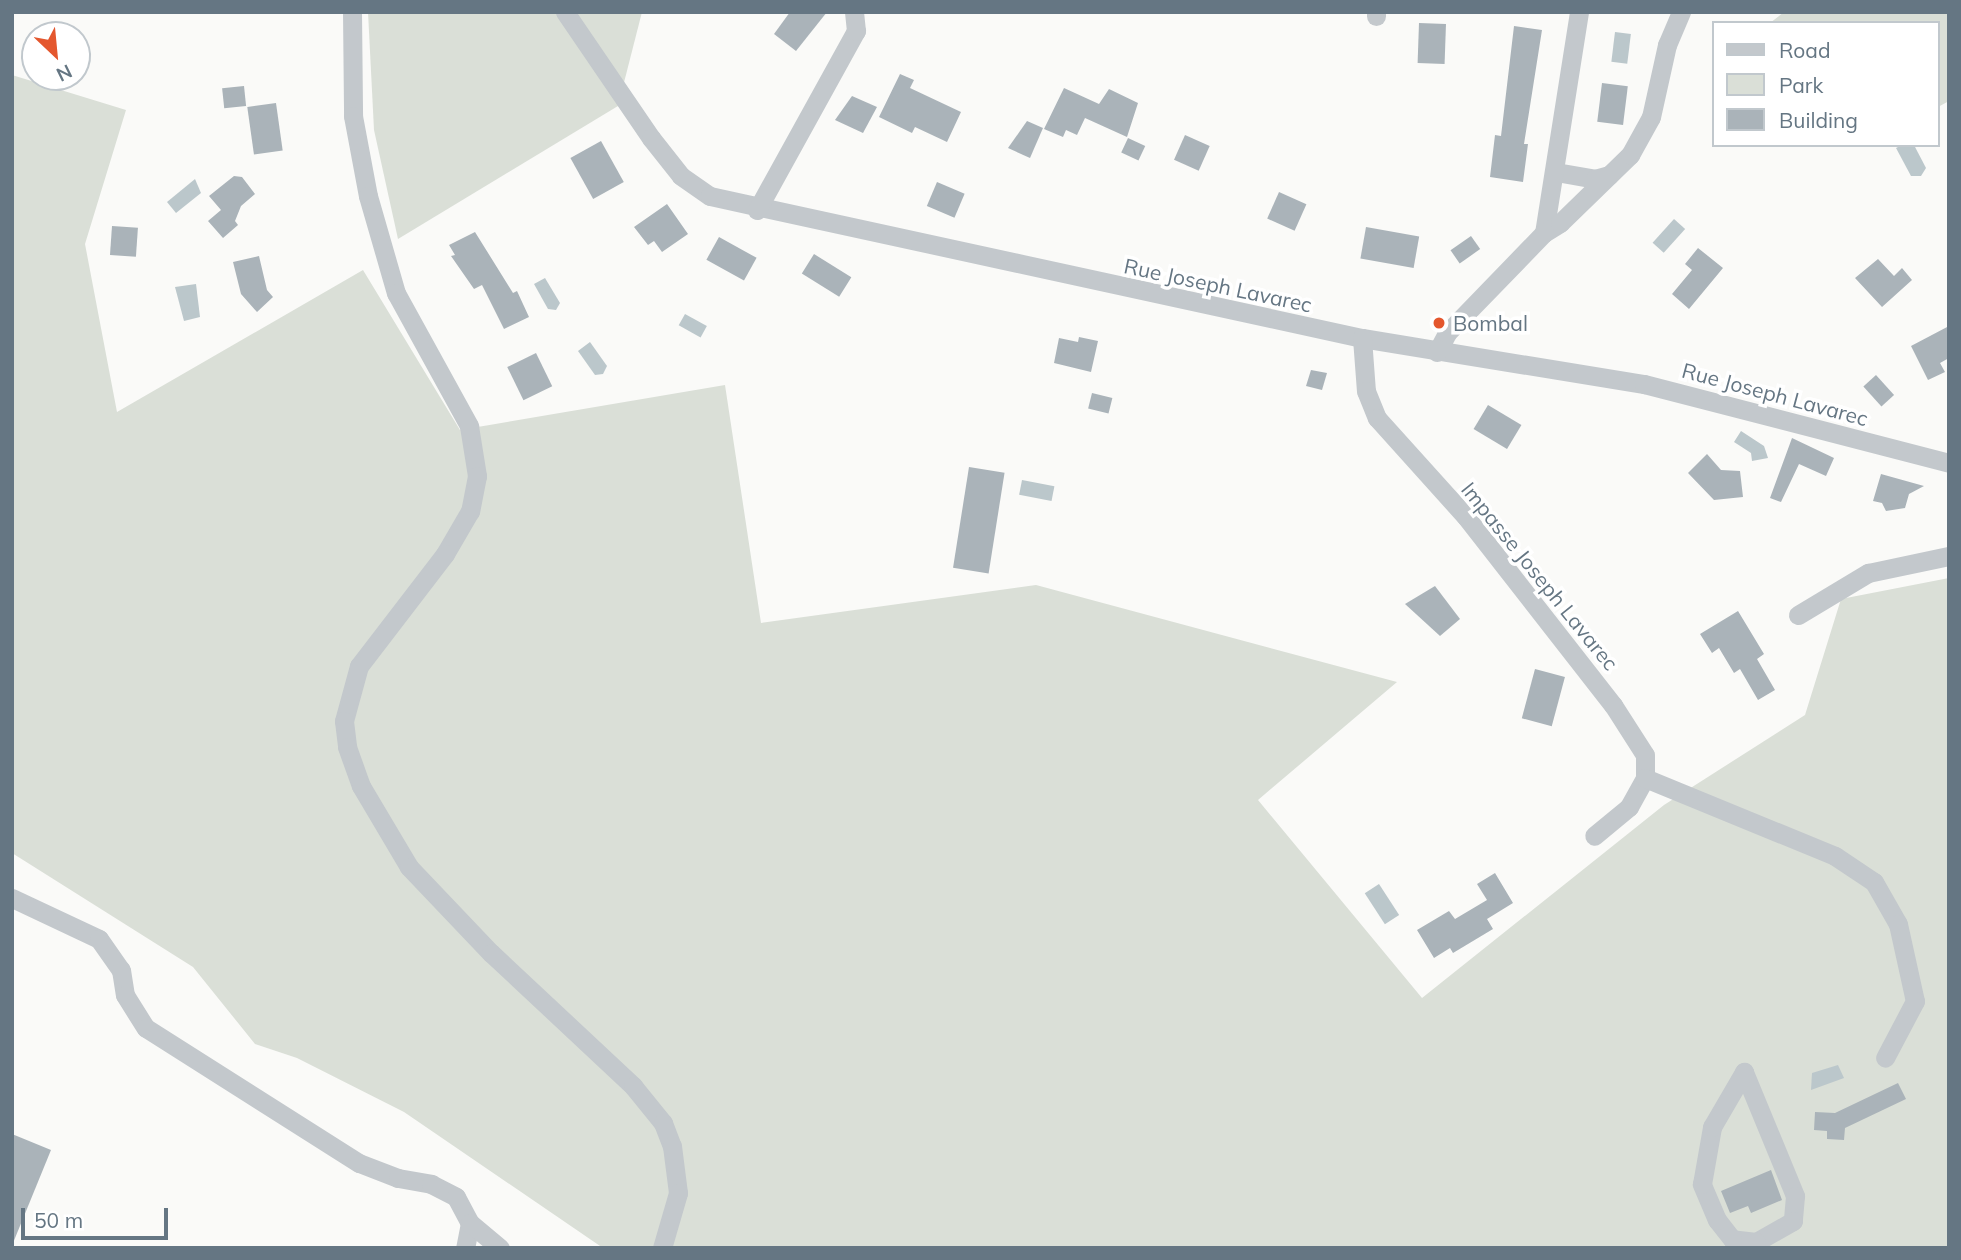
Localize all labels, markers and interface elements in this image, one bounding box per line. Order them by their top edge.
north arrow [21,21,91,91]
legend [1713,21,1940,147]
text: Road [1779,37,1830,63]
text: N [53,59,76,87]
text: Park [1779,72,1823,98]
text: Building [1779,107,1858,133]
street label: Rue Joseph Lavarec [1122,253,1314,317]
place label: Bombal [1453,310,1528,336]
marker: Bombal [1431,315,1447,331]
street label: Rue Joseph Lavarec [1679,357,1871,431]
street label: Impasse Joseph Lavarec [1456,477,1624,675]
scale bar [24,1194,172,1238]
text: 50 m [34,1207,83,1233]

